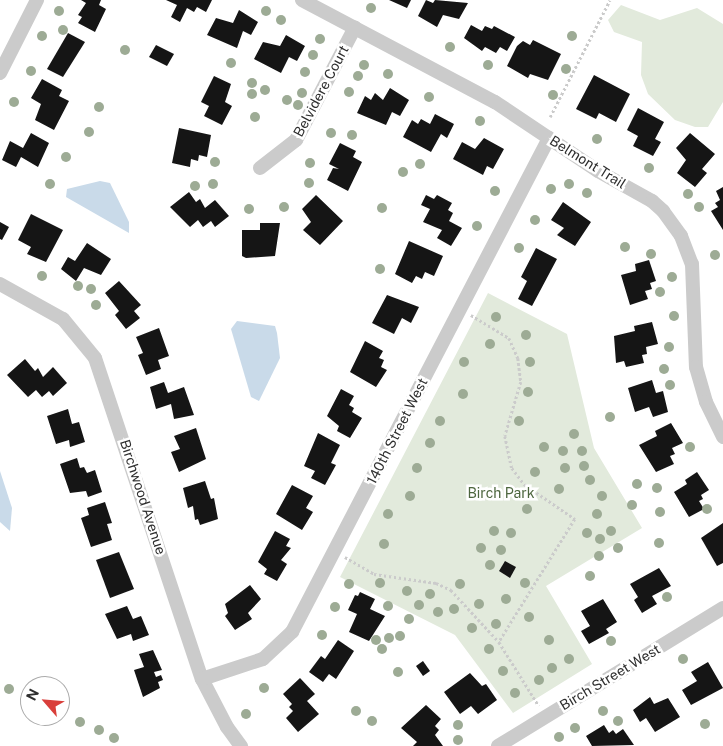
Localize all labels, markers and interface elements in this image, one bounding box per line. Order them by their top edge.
street label: Belvidere Court [290,42,352,140]
street label: Belmont Trail [547,132,629,192]
street label: 140th Street West [363,375,431,487]
street label: Birchwood Avenue [116,437,170,557]
park label: Birch Park [467,485,535,501]
street label: Birch Street West [557,640,663,714]
north arrow [20,676,70,726]
text: N [23,686,42,703]

